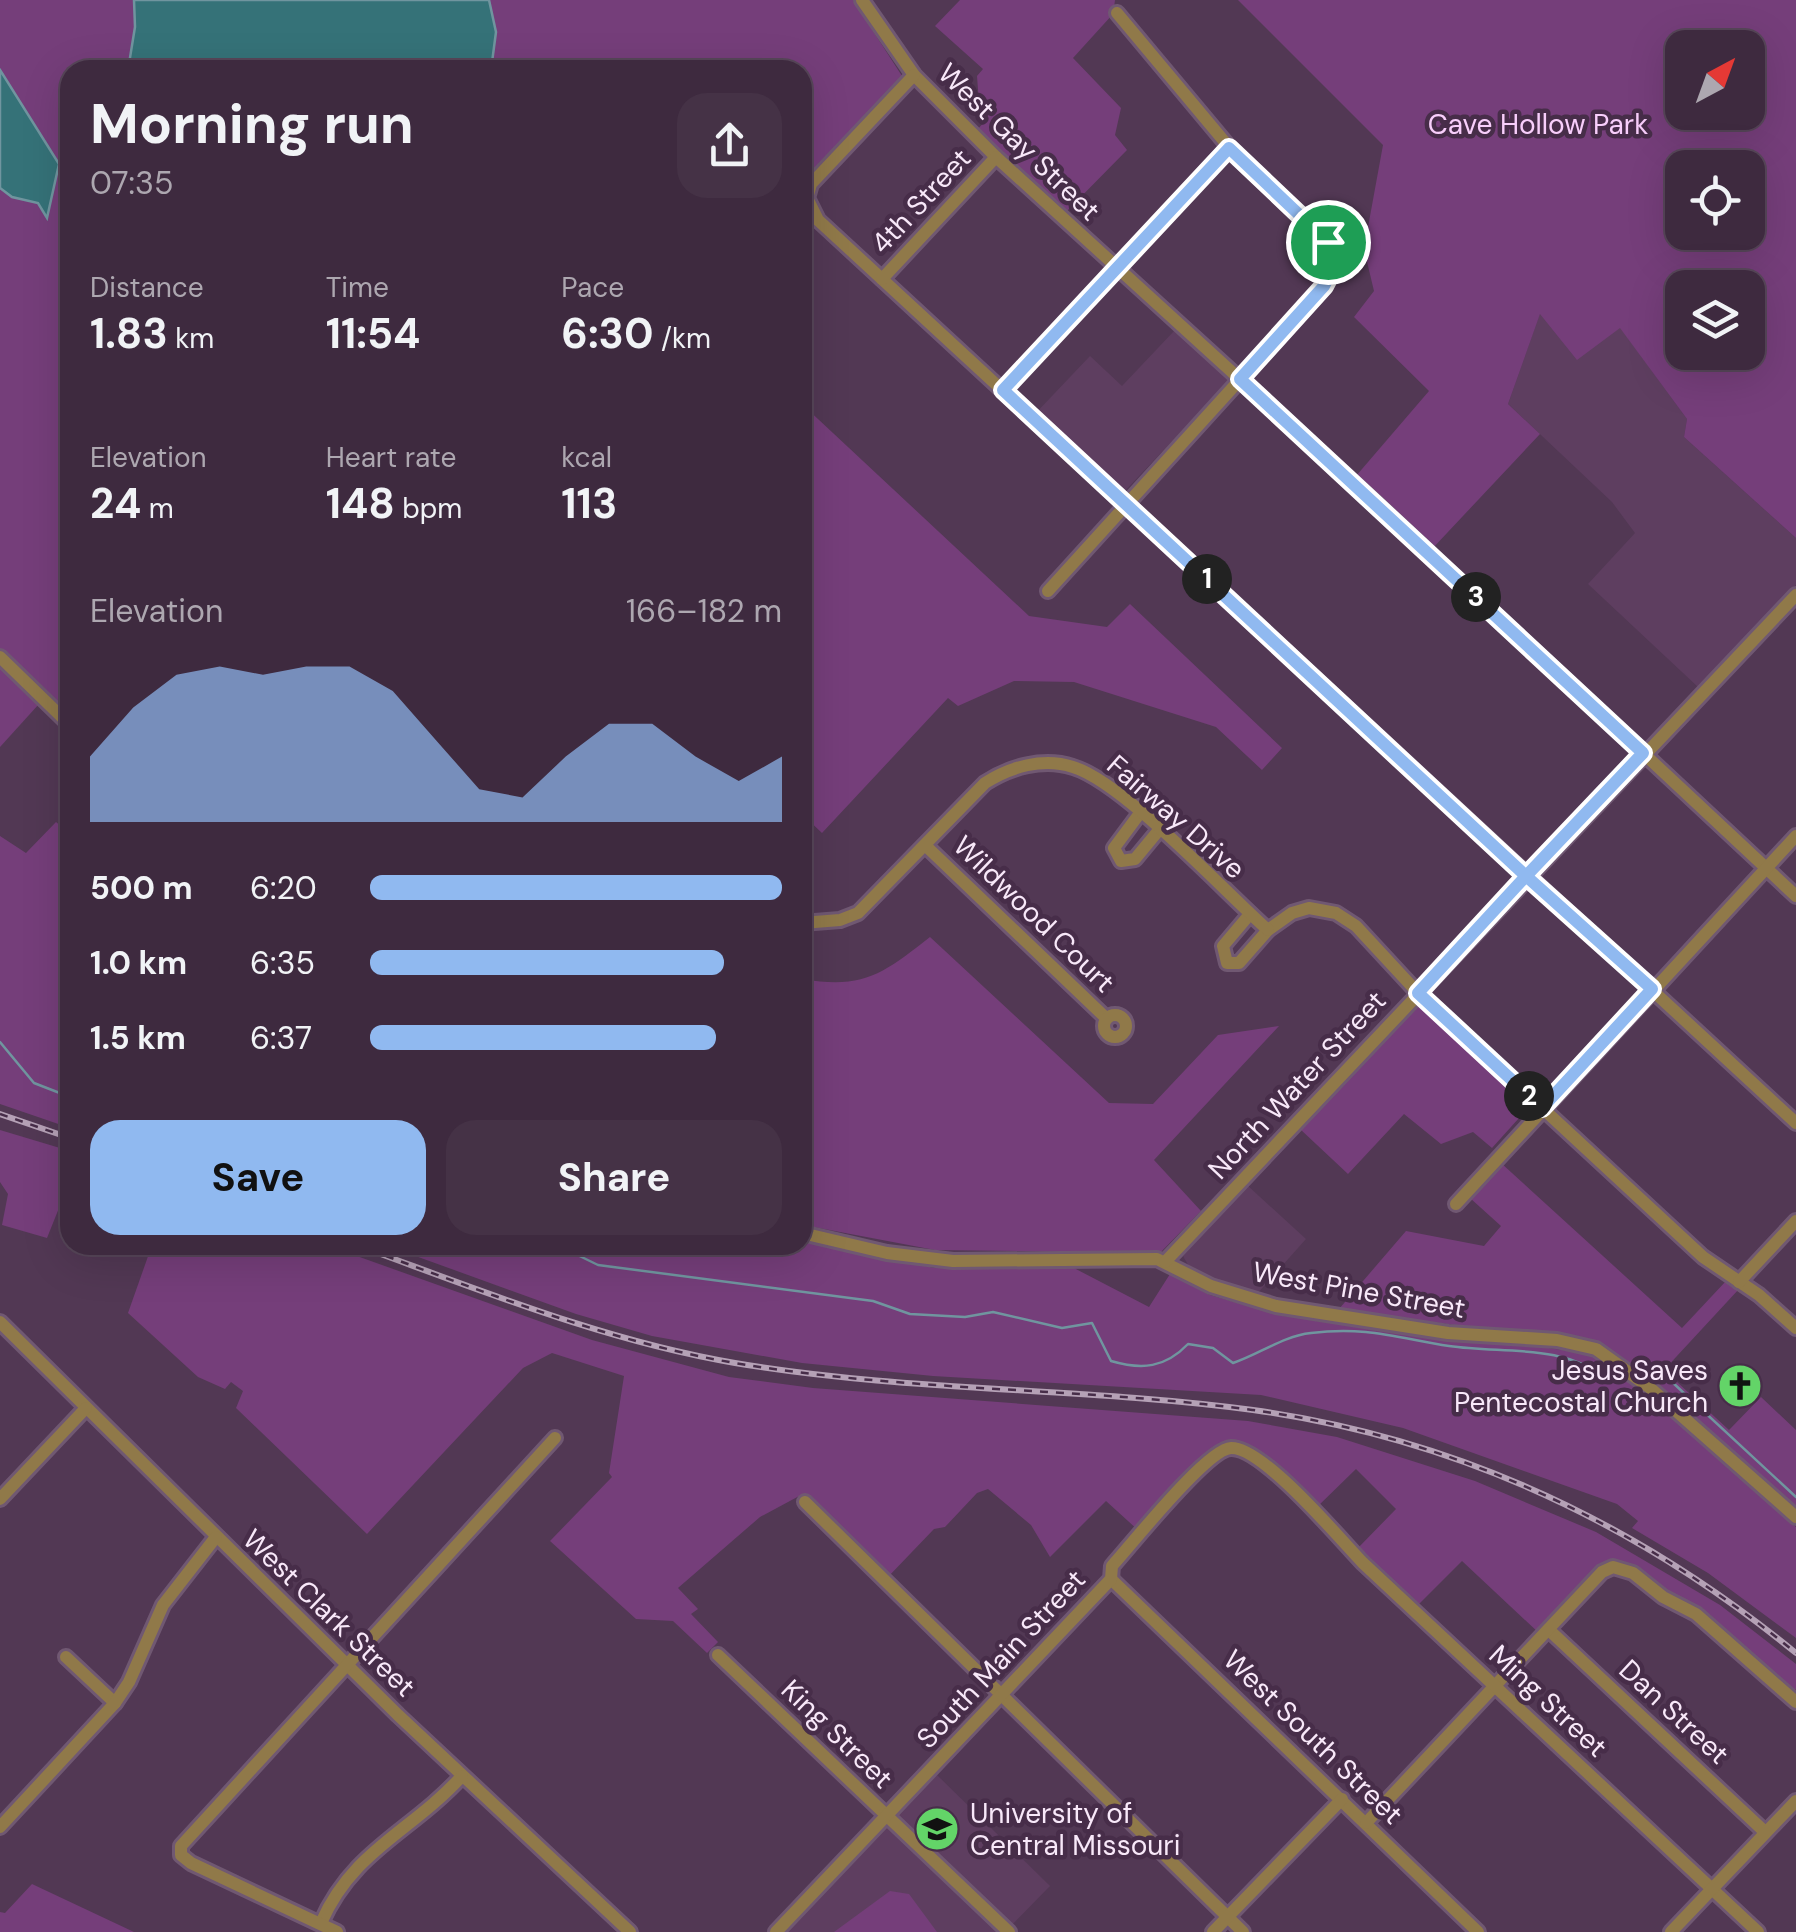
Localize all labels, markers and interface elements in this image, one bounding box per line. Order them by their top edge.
north arrow [1665,30,1765,130]
map controls [1665,30,1765,370]
street label: West Gay Street [930,55,1108,229]
text: Morning run [90,88,414,160]
button: share [677,93,782,198]
park label: Cave Hollow Park [1428,106,1648,143]
street label: 4th Street [863,141,979,261]
button: locate [1665,150,1765,250]
text: 07:35 [90,162,173,204]
pin [1286,200,1371,285]
icon: arrive [1301,215,1356,270]
text: Distance [90,269,204,306]
text: Time [326,269,389,306]
text: Pace [561,269,624,306]
button: layers [1665,270,1765,370]
text: 1.83 [90,306,168,361]
text: 11:54 [326,306,420,361]
text: 6:30 [561,306,654,361]
text: km [168,320,214,357]
text: /km [654,320,711,357]
text: Elevation [90,439,207,476]
text: Heart rate [326,439,456,476]
text: kcal [561,439,612,476]
text: 24 [90,476,141,531]
text: 148 [326,476,395,531]
text: 113 [561,476,617,531]
text: m [141,490,174,527]
text: bpm [395,490,462,527]
pin: 1 [1182,554,1232,604]
text: 1 [1202,560,1212,597]
pin: 3 [1451,572,1501,622]
text: 3 [1468,578,1484,615]
text: Elevation [90,590,223,632]
text: 166–182 m [626,590,782,632]
street label: Fairway Drive [1099,747,1253,887]
street label: Wildwood Court [945,827,1123,1001]
text: 500 m [90,867,193,909]
text: 6:20 [250,867,317,909]
text: 1.0 km [90,942,187,984]
text: 6:35 [250,942,315,984]
street label: North Water Street [1200,983,1394,1187]
text: 1.5 km [90,1017,186,1059]
text: 6:37 [250,1017,312,1059]
pin: 2 [1504,1071,1554,1121]
text: 2 [1521,1077,1537,1114]
button: Save [90,1120,426,1235]
button: Share [446,1120,782,1235]
street label: West Pine Street [1250,1253,1468,1327]
place label: Jesus Saves Pentecostal Church [1454,1352,1708,1421]
church icon: Jesus Saves Pentecostal Church [1717,1363,1763,1409]
street label: West Clark Street [235,1521,423,1705]
street label: South Main Street [908,1562,1094,1756]
street label: Ming Street [1481,1637,1615,1765]
street label: West South Street [1215,1642,1411,1832]
street label: Dan Street [1611,1652,1737,1772]
street label: King Street [773,1672,901,1796]
place label: University of Central Missouri [970,1795,1180,1864]
school or university icon: University of Central Missouri [914,1806,960,1852]

